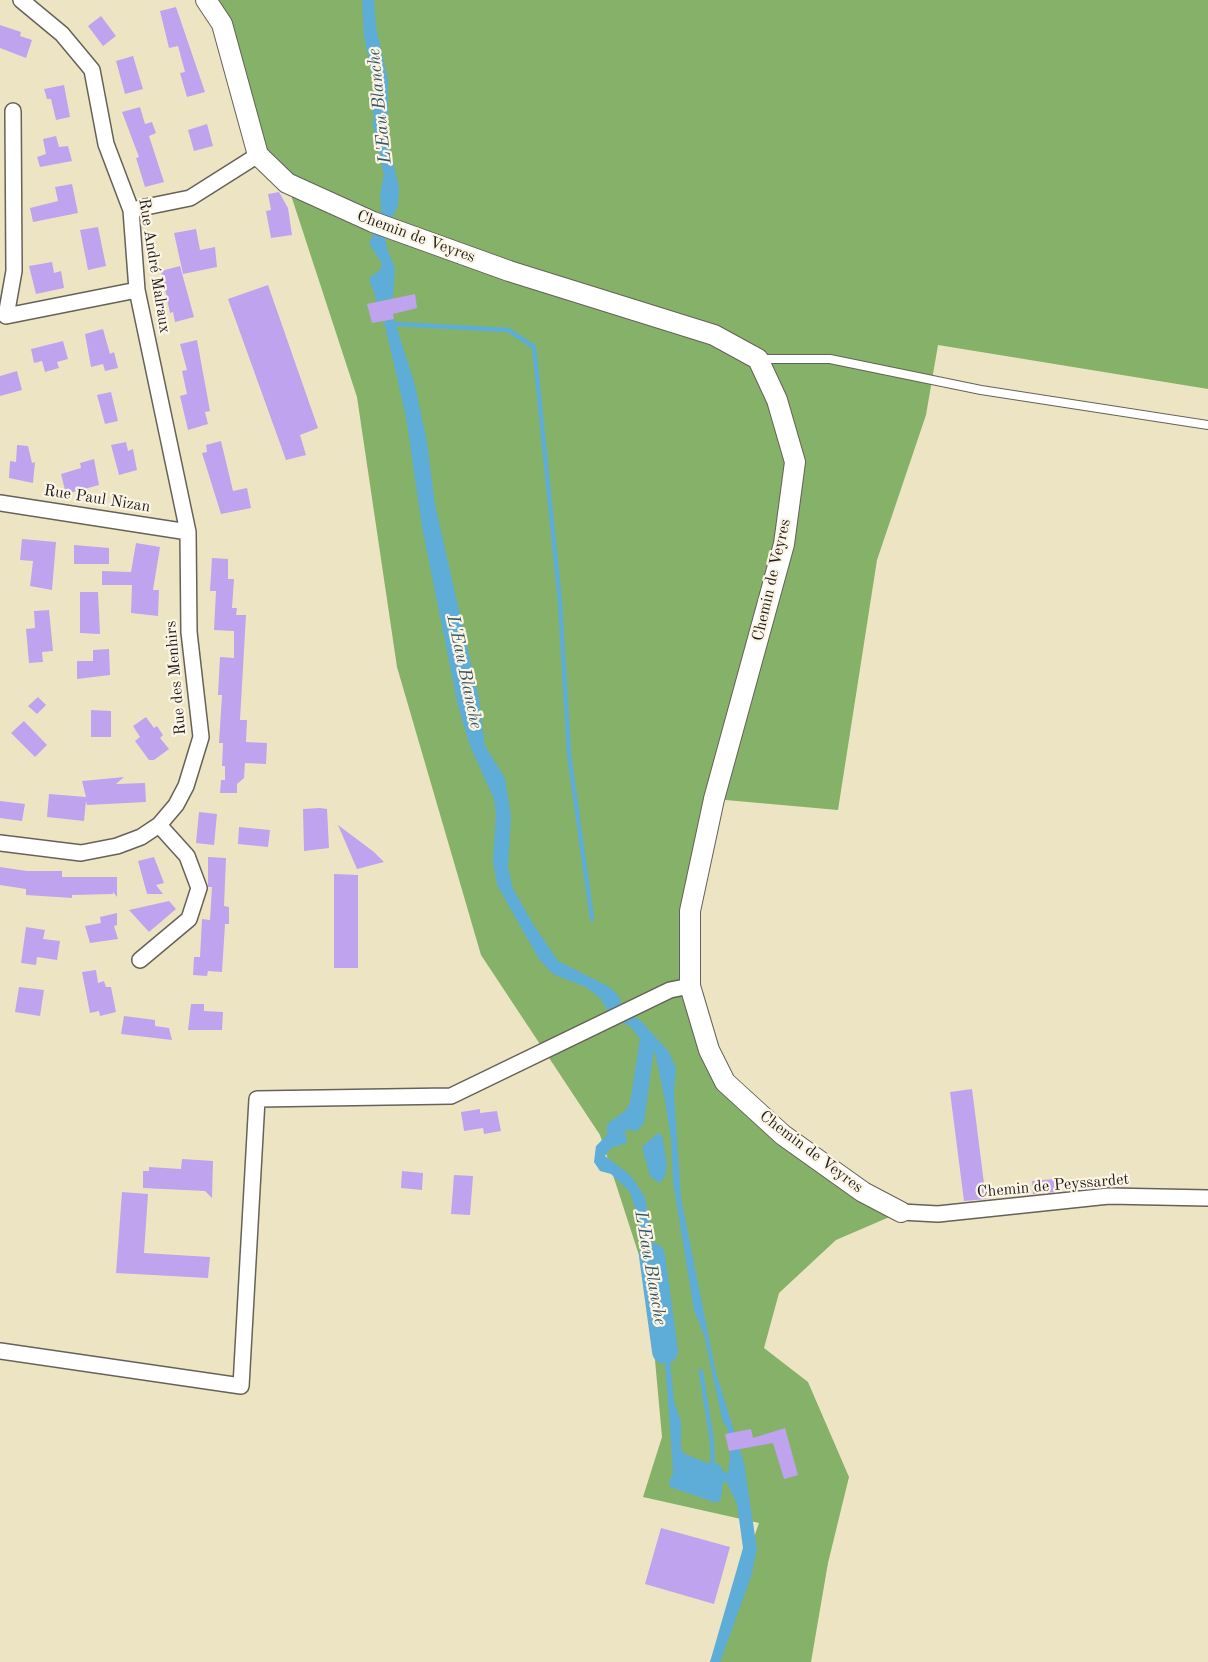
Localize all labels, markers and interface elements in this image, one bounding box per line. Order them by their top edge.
water label: L'Eau Blanche [363,47,397,165]
street label: Rue André Malraux [134,197,174,335]
street label: Chemin de Veyres [354,207,478,267]
street label: Rue Paul Nizan [42,481,152,517]
street label: Chemin de Veyres [749,517,795,643]
water label: L'Eau Blanche [441,613,487,731]
street label: Rue des Menhirs [161,620,191,736]
street label: Chemin de Veyres [755,1107,867,1197]
street label: Chemin de Peyssardet [976,1170,1130,1202]
water label: L'Eau Blanche [629,1209,671,1327]

